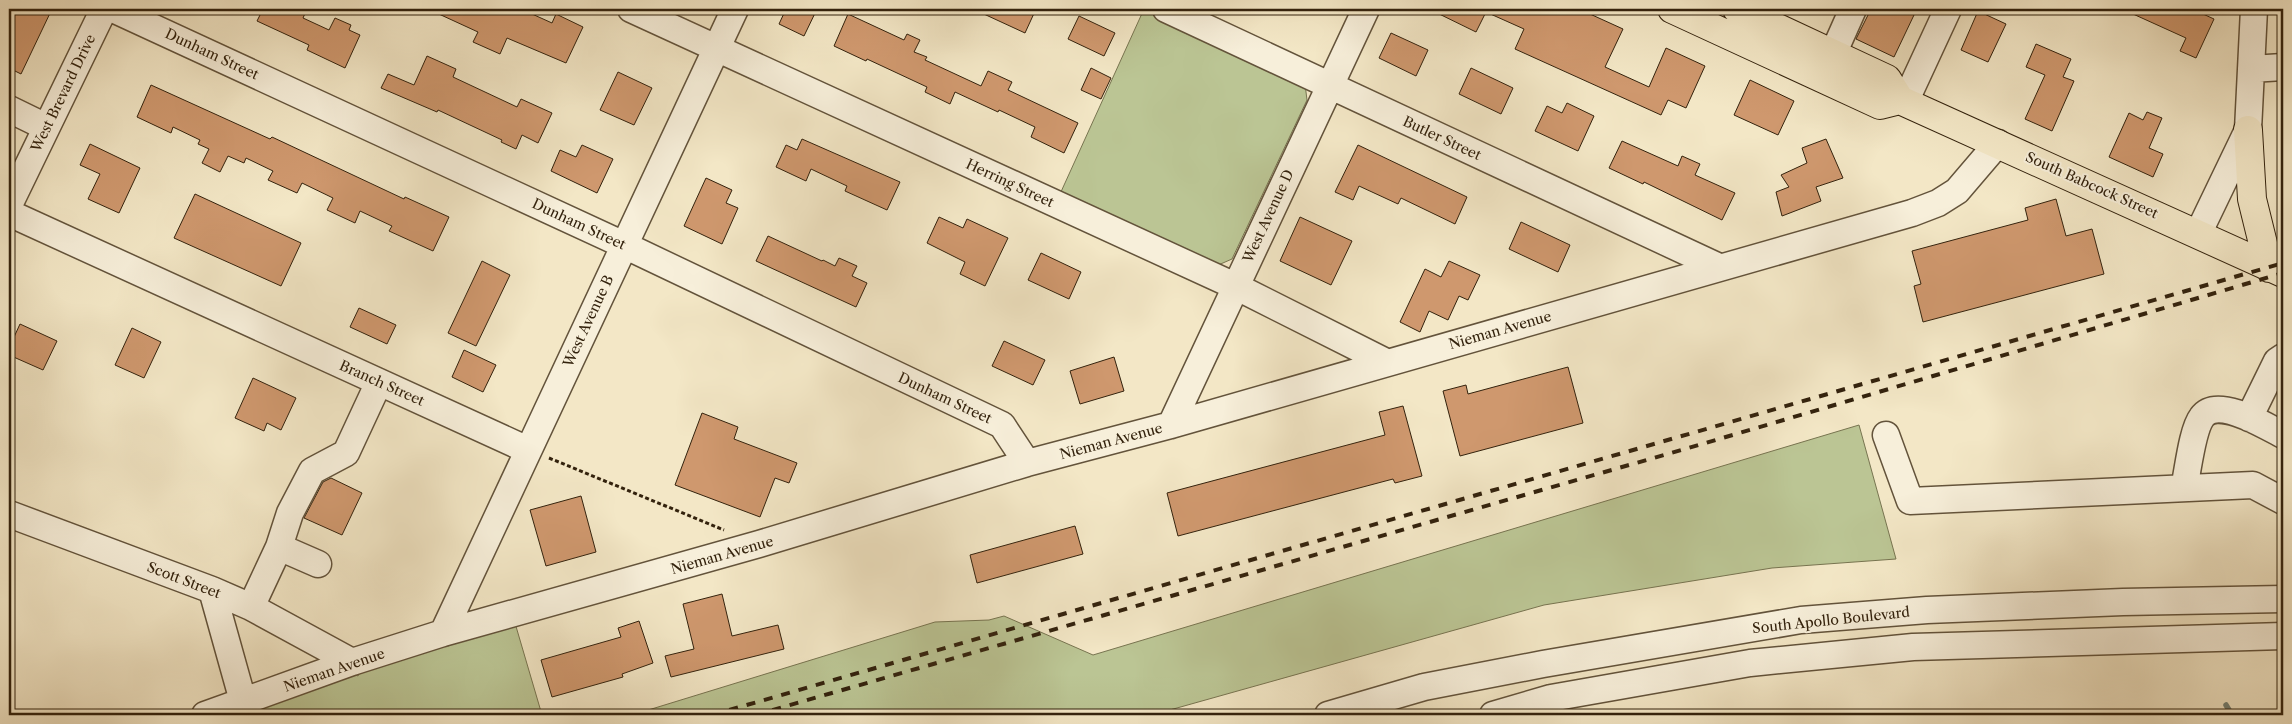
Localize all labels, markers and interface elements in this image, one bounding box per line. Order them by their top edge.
street label: Dunham Street [162,24,262,84]
street label: West Brevard Drive [26,31,99,156]
street label: Butler Street [1400,112,1484,164]
street label: South Babcock Street [2023,148,2161,222]
street label: Herring Street [963,155,1057,211]
street label: West Avenue D [1238,166,1297,266]
street label: Dunham Street [529,194,629,254]
street label: West Avenue B [558,272,617,371]
street label: Nieman Avenue [1447,307,1553,353]
street label: Branch Street [337,356,427,410]
street label: Dunham Street [895,368,995,428]
street label: Nieman Avenue [1058,419,1165,463]
street label: Nieman Avenue [669,532,775,578]
street label: Scott Street [145,558,224,602]
street label: South Apollo Boulevard [1751,603,1911,637]
street label: Nieman Avenue [281,644,387,696]

